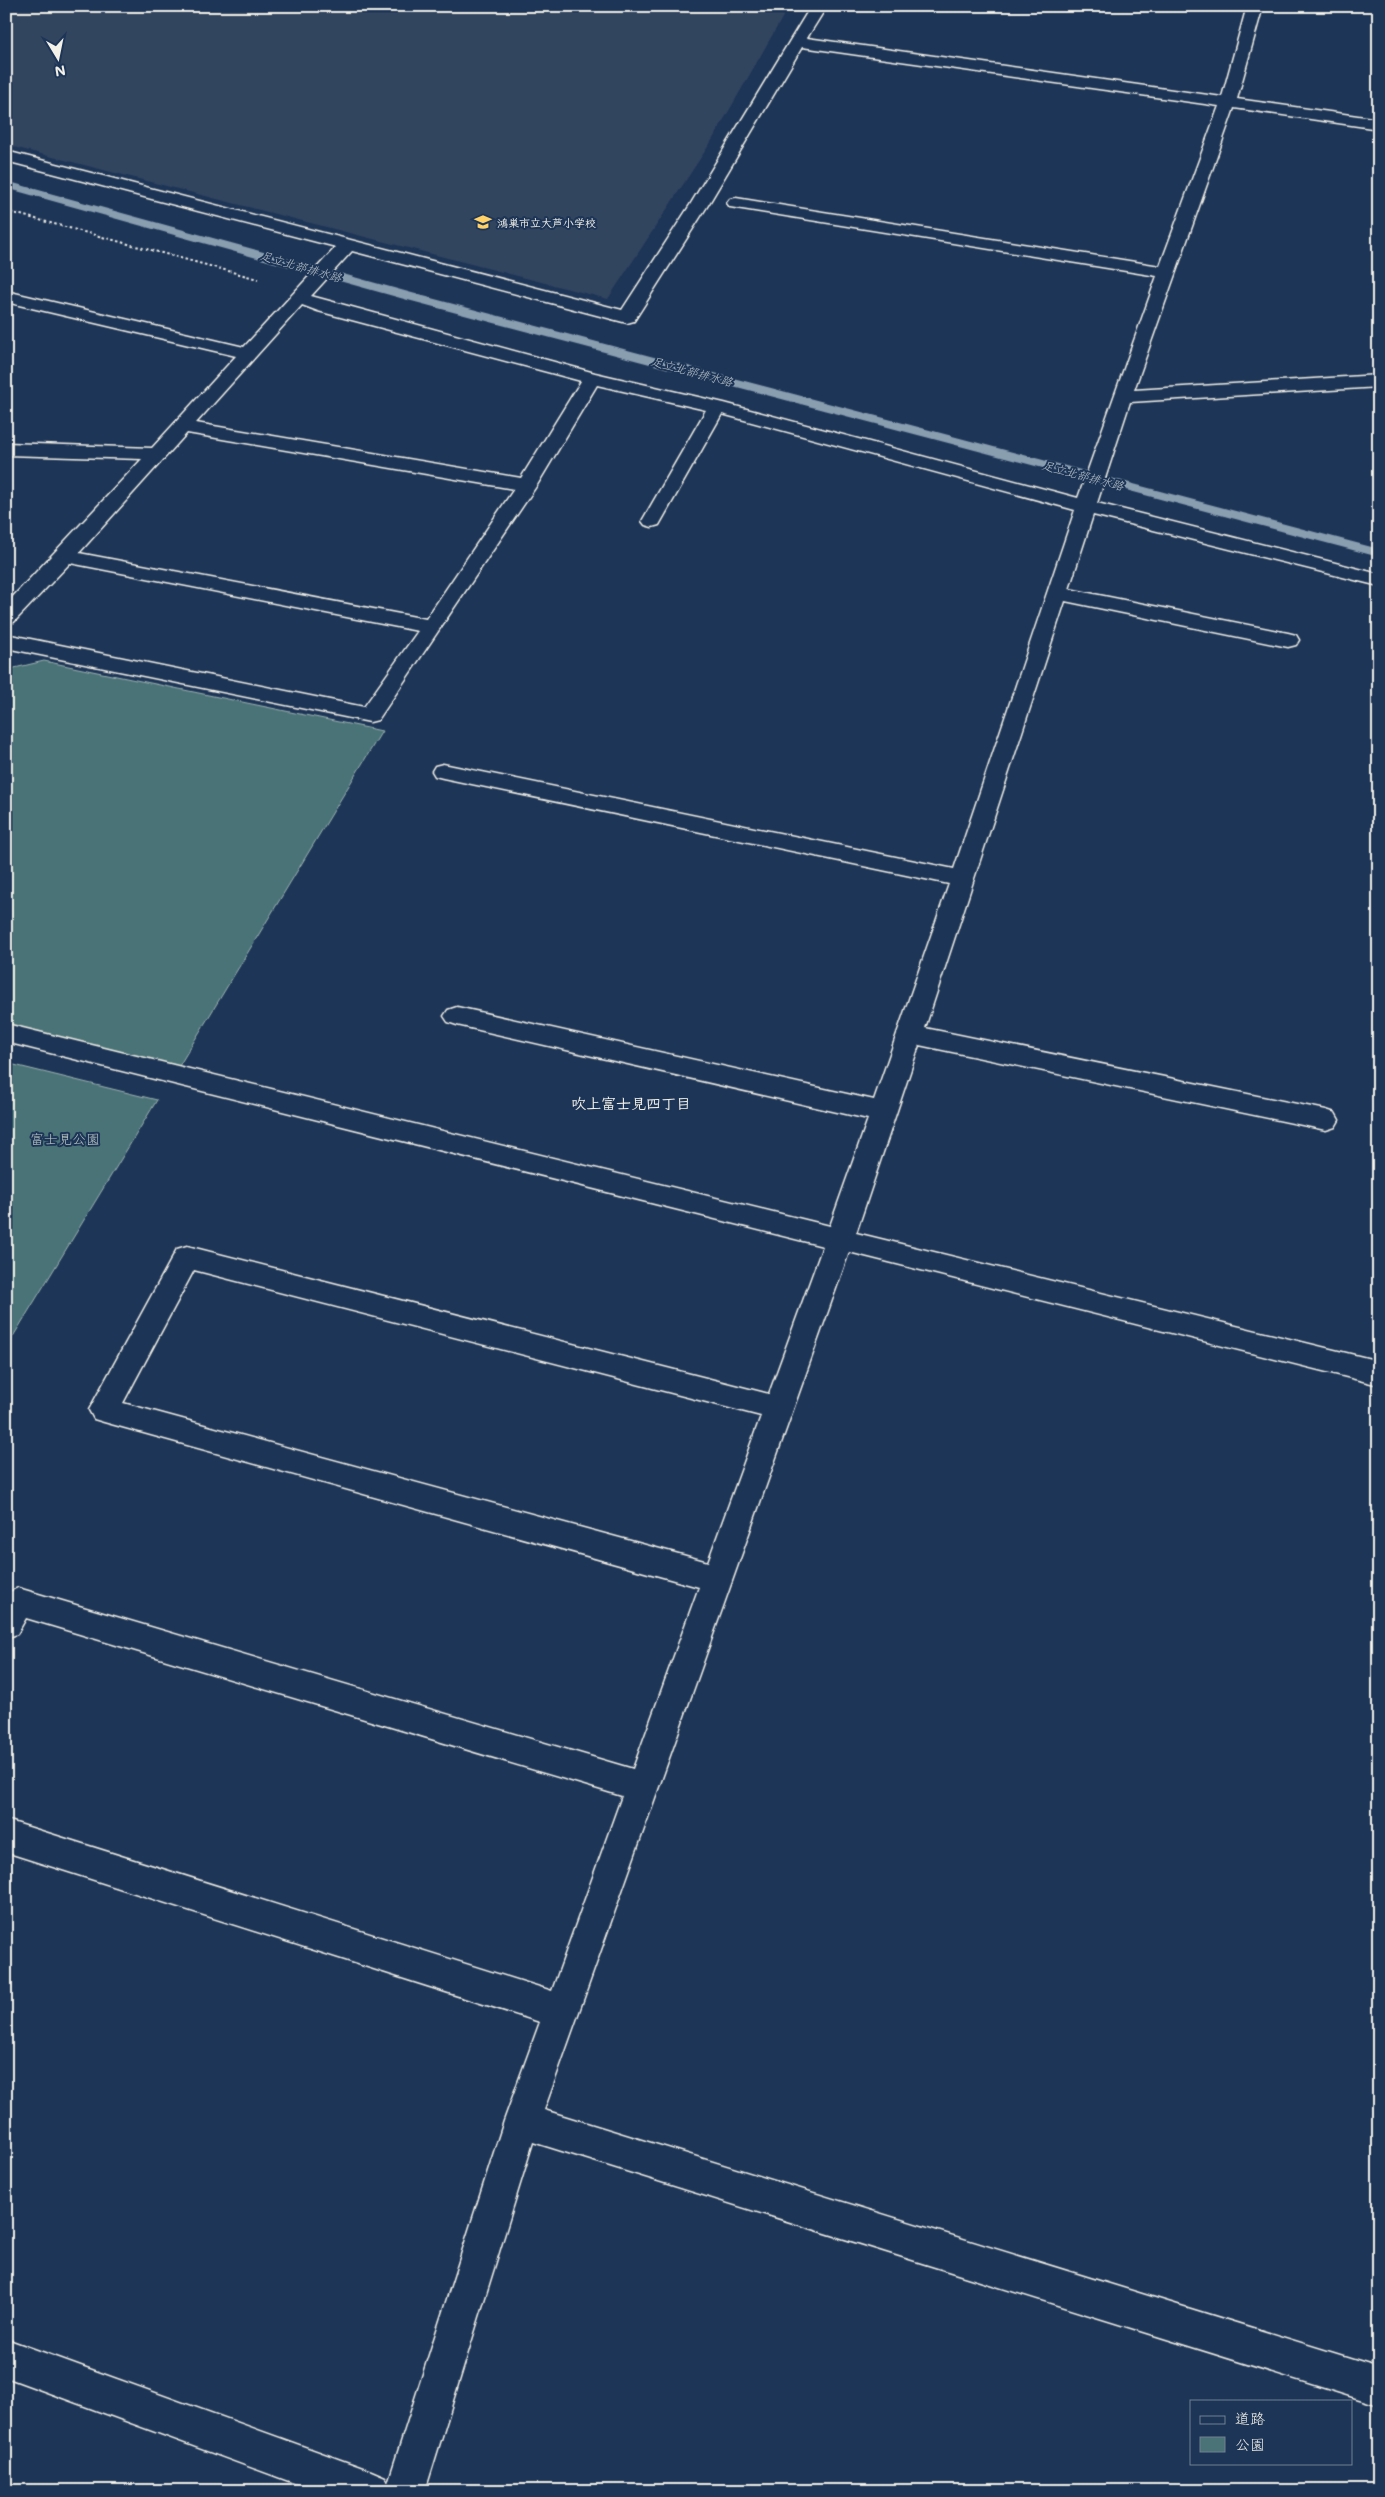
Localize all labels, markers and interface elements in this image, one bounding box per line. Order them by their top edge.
north arrow [32,32,82,82]
text: N [53,61,67,82]
school or university icon: 鴻巣市立大芦小学校 [473,212,493,232]
place label: 鴻巣市立大芦小学校 [497,215,596,230]
water label: 足立北部排水路 [258,247,345,286]
water label: 足立北部排水路 [649,352,736,390]
water label: 足立北部排水路 [1040,456,1127,494]
district label: 吹上富士見四丁目 [571,1093,691,1113]
park label: 富士見公園 [30,1129,100,1148]
legend [1190,2400,1352,2464]
text: 道路 [1235,2408,1265,2428]
text: 公園 [1235,2434,1265,2454]

